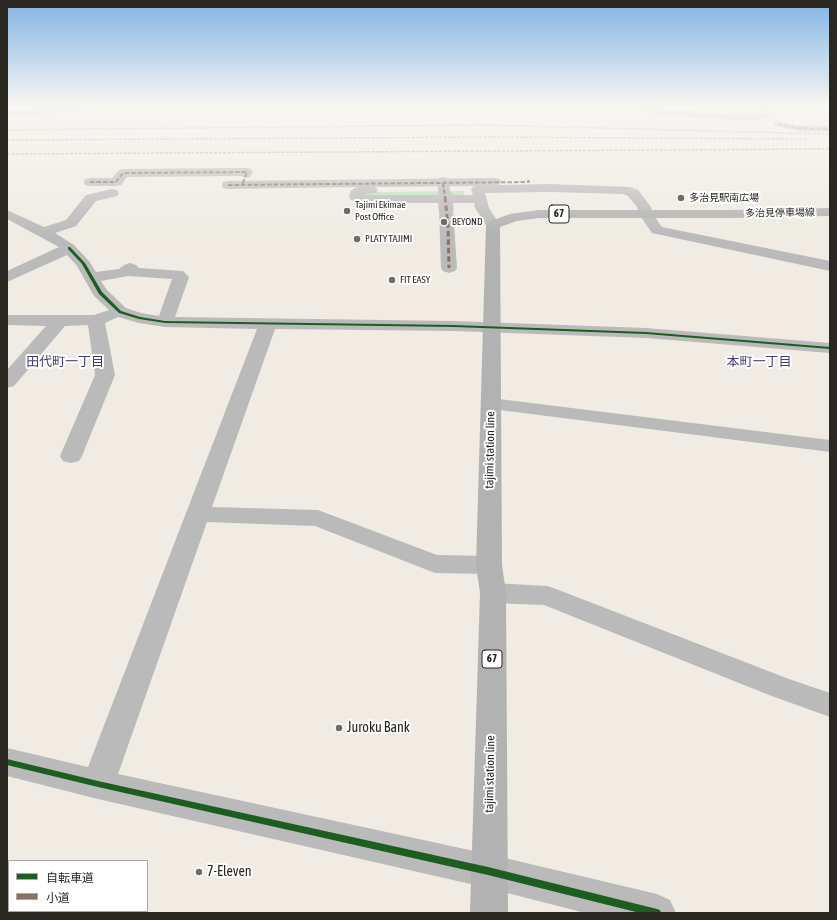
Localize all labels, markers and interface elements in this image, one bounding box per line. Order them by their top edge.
place label: 多治見駅南広場 [689,192,759,204]
marker: 多治見駅南広場 [676,193,686,203]
place label: Tajimi Ekimae Post Office [355,199,406,222]
road number: 67 [549,205,569,223]
marker: Tajimi Ekimae Post Office [342,206,352,216]
street label: 多治見停車場線 [745,206,815,220]
place label: BEYOND [452,216,482,228]
marker: BEYOND [439,217,449,227]
place label: PLATY TAJIMI [365,233,412,245]
marker: PLATY TAJIMI [352,234,362,244]
place label: FIT EASY [400,274,430,286]
marker: FIT EASY [387,275,397,285]
district label: 田代町一丁目 [26,354,104,370]
district label: 本町一丁目 [727,354,791,370]
street label: tajimi station line [482,411,498,489]
road number: 67 [482,650,502,668]
place label: Juroku Bank [347,720,410,736]
marker: Juroku Bank [334,723,344,733]
street label: tajimi station line [482,735,498,813]
legend [8,860,148,912]
place label: 7-Eleven [207,864,252,880]
marker: 7-Eleven [194,867,204,877]
text: 自転車道 [46,871,94,885]
text: 小道 [46,891,70,905]

